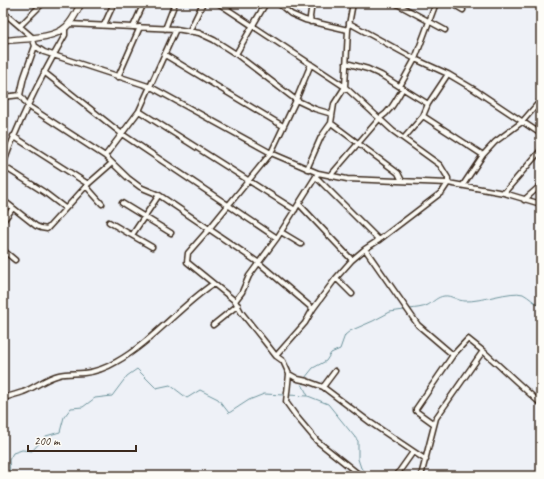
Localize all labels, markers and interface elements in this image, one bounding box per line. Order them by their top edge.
scale bar [28,427,136,453]
text: 200 m [34,433,61,449]

